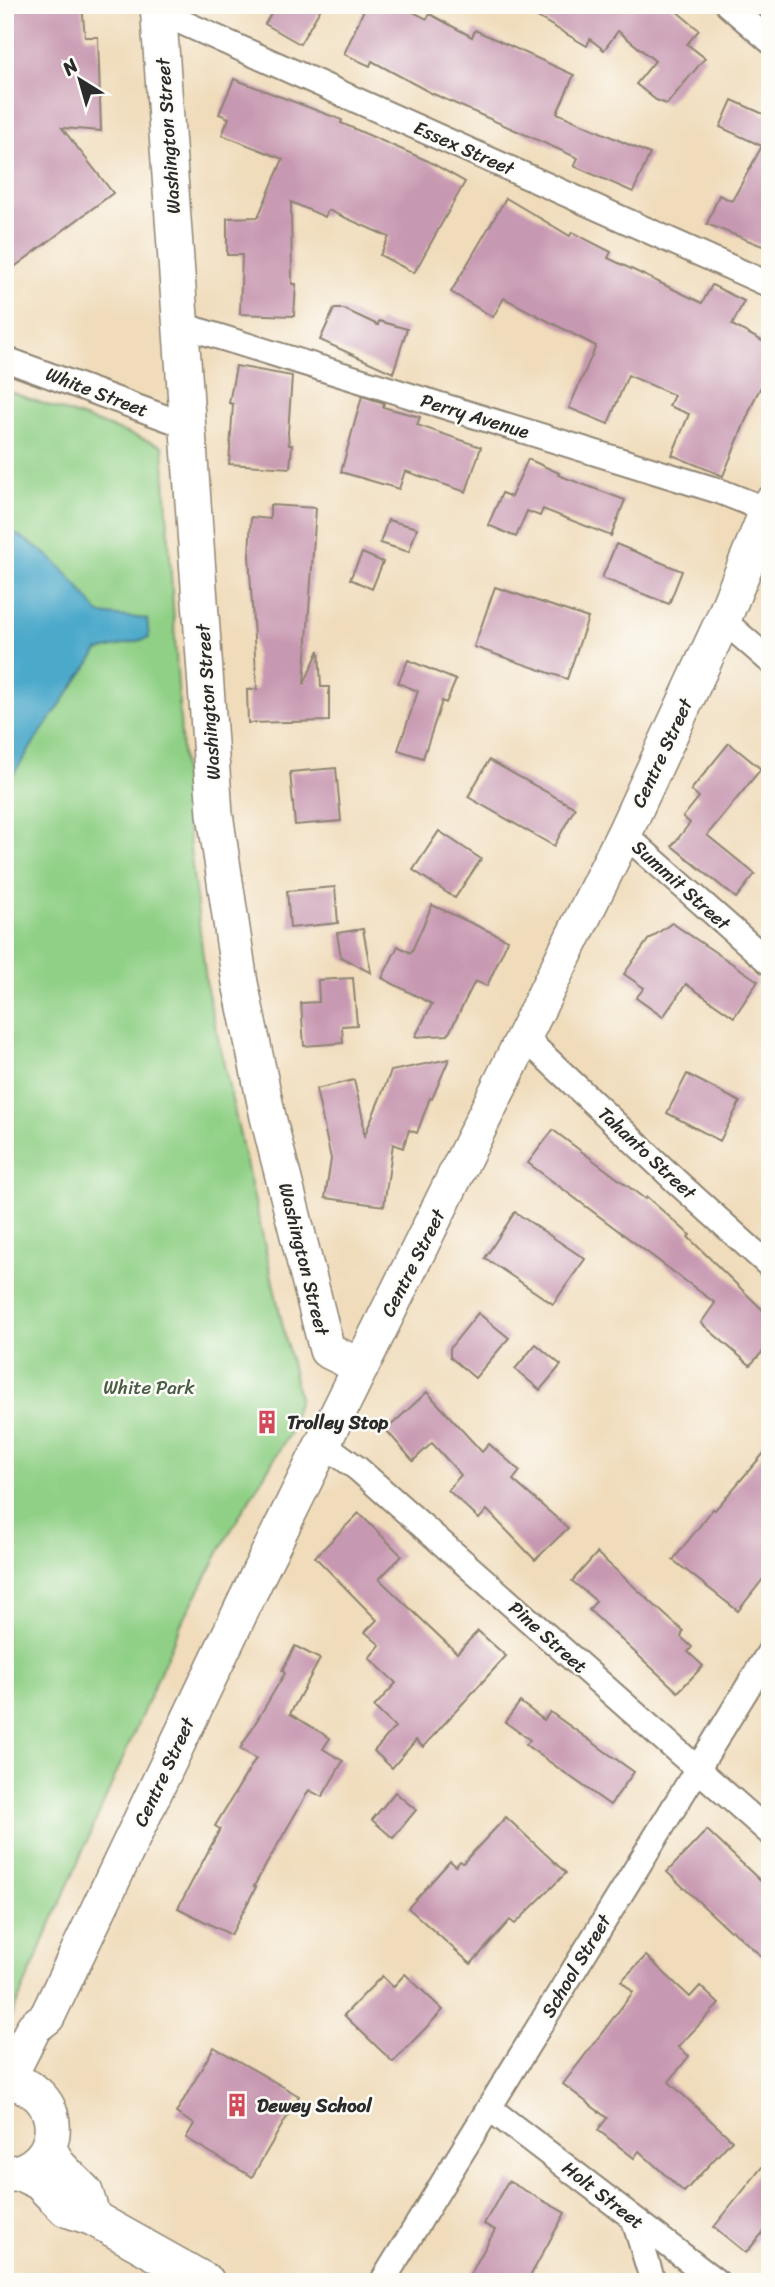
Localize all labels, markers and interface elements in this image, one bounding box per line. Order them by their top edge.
north arrow [46,46,116,116]
text: N [54,49,86,85]
street label: Washington Street [146,56,190,215]
street label: Essex Street [408,111,521,185]
street label: White Street [41,357,153,427]
street label: Perry Avenue [417,384,533,448]
street label: Washington Street [186,622,230,781]
street label: Centre Street [622,692,702,813]
street label: Summit Street [624,831,739,940]
street label: Tahanto Street [590,1098,705,1209]
street label: Washington Street [269,1179,339,1340]
street label: Centre Street [372,1202,455,1323]
park label: White Park [103,1371,196,1404]
place label: Trolley Stop [287,1406,388,1439]
building icon: Trolley Stop [253,1408,281,1436]
street label: Pine Street [501,1592,595,1682]
street label: Centre Street [124,1711,204,1832]
street label: School Street [532,1907,621,2024]
place label: Dewey School [257,2089,373,2122]
building icon: Dewey School [223,2091,251,2119]
street label: Holt Street [555,2152,651,2238]

